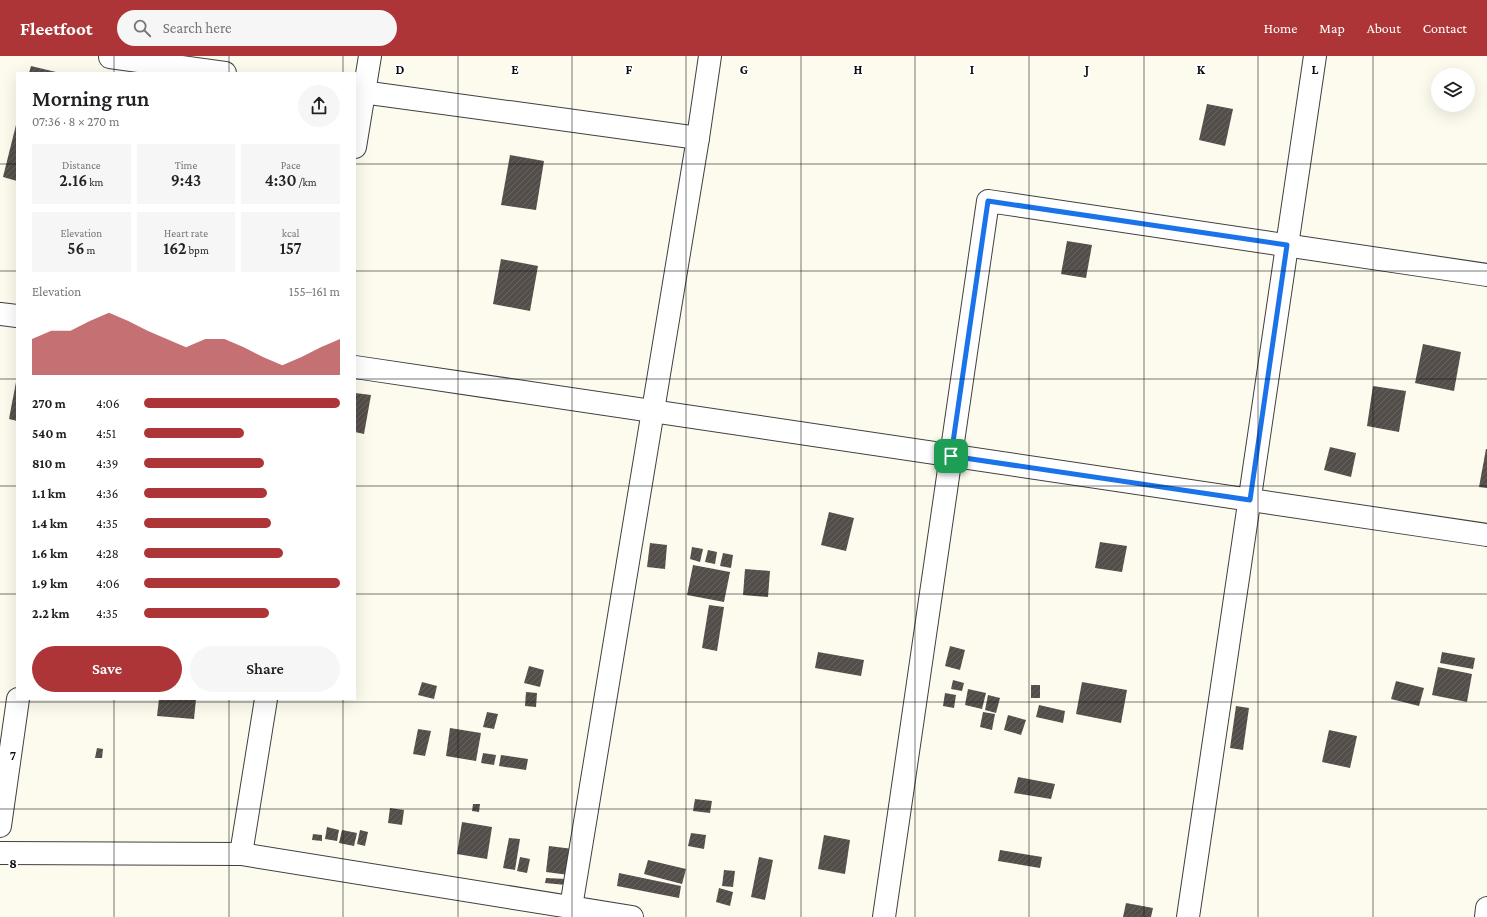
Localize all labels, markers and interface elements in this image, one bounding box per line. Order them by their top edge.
search box [117,10,397,46]
icon: search [131,17,153,39]
text: Fleetfoot [20,18,93,39]
text: Search here [163,20,232,36]
text: Home [1264,20,1297,36]
text: Map [1319,20,1345,36]
text: About [1367,20,1401,36]
text: Contact [1423,20,1467,36]
text: D [396,62,405,77]
text: E [511,62,519,77]
text: F [626,62,633,77]
text: G [740,62,748,77]
text: H [854,62,863,77]
text: I [970,62,974,77]
text: J [1083,62,1089,77]
text: K [1197,62,1206,77]
text: L [1312,62,1319,77]
map controls [1431,68,1475,112]
button: layers [1431,68,1475,112]
button: share [298,85,340,127]
text: Morning run [32,86,149,111]
text: 07:36 · 8 × 270 m [32,114,119,129]
text: Distance [62,159,101,171]
text: Time [175,159,197,171]
text: Pace [281,159,301,171]
text: 2.16 [59,171,87,190]
text: 9:43 [171,171,201,190]
text: 4:30 [265,171,296,190]
text: km [87,176,103,188]
text: /km [296,176,317,188]
text: Elevation [61,227,102,239]
text: Heart rate [164,227,208,239]
text: kcal [282,227,300,239]
text: 56 [67,239,84,258]
text: 162 [163,239,186,258]
text: 157 [280,239,302,258]
text: m [84,244,95,256]
text: bpm [186,244,209,256]
text: Elevation [32,284,81,299]
text: 155–161 m [289,284,340,299]
text: 270 m [32,396,66,411]
text: 4:06 [96,396,120,411]
text: 540 m [32,426,67,441]
text: 4:51 [96,426,116,441]
pin [934,439,968,473]
icon: arrive [940,445,962,467]
text: 810 m [32,456,66,471]
text: 4:39 [96,456,118,471]
text: 1.1 km [32,486,66,501]
text: 4:36 [96,486,118,501]
text: 1.4 km [32,516,68,531]
text: 4:35 [96,516,118,531]
text: 1.6 km [32,546,68,561]
text: 4:28 [96,546,119,561]
text: 1.9 km [32,576,68,591]
text: 4:06 [96,576,120,591]
text: 2.2 km [32,606,69,621]
text: 4:35 [96,606,118,621]
button: Save [32,646,182,692]
button: Share [190,646,340,692]
text: 7 [10,748,16,763]
text: 8 [9,856,17,871]

